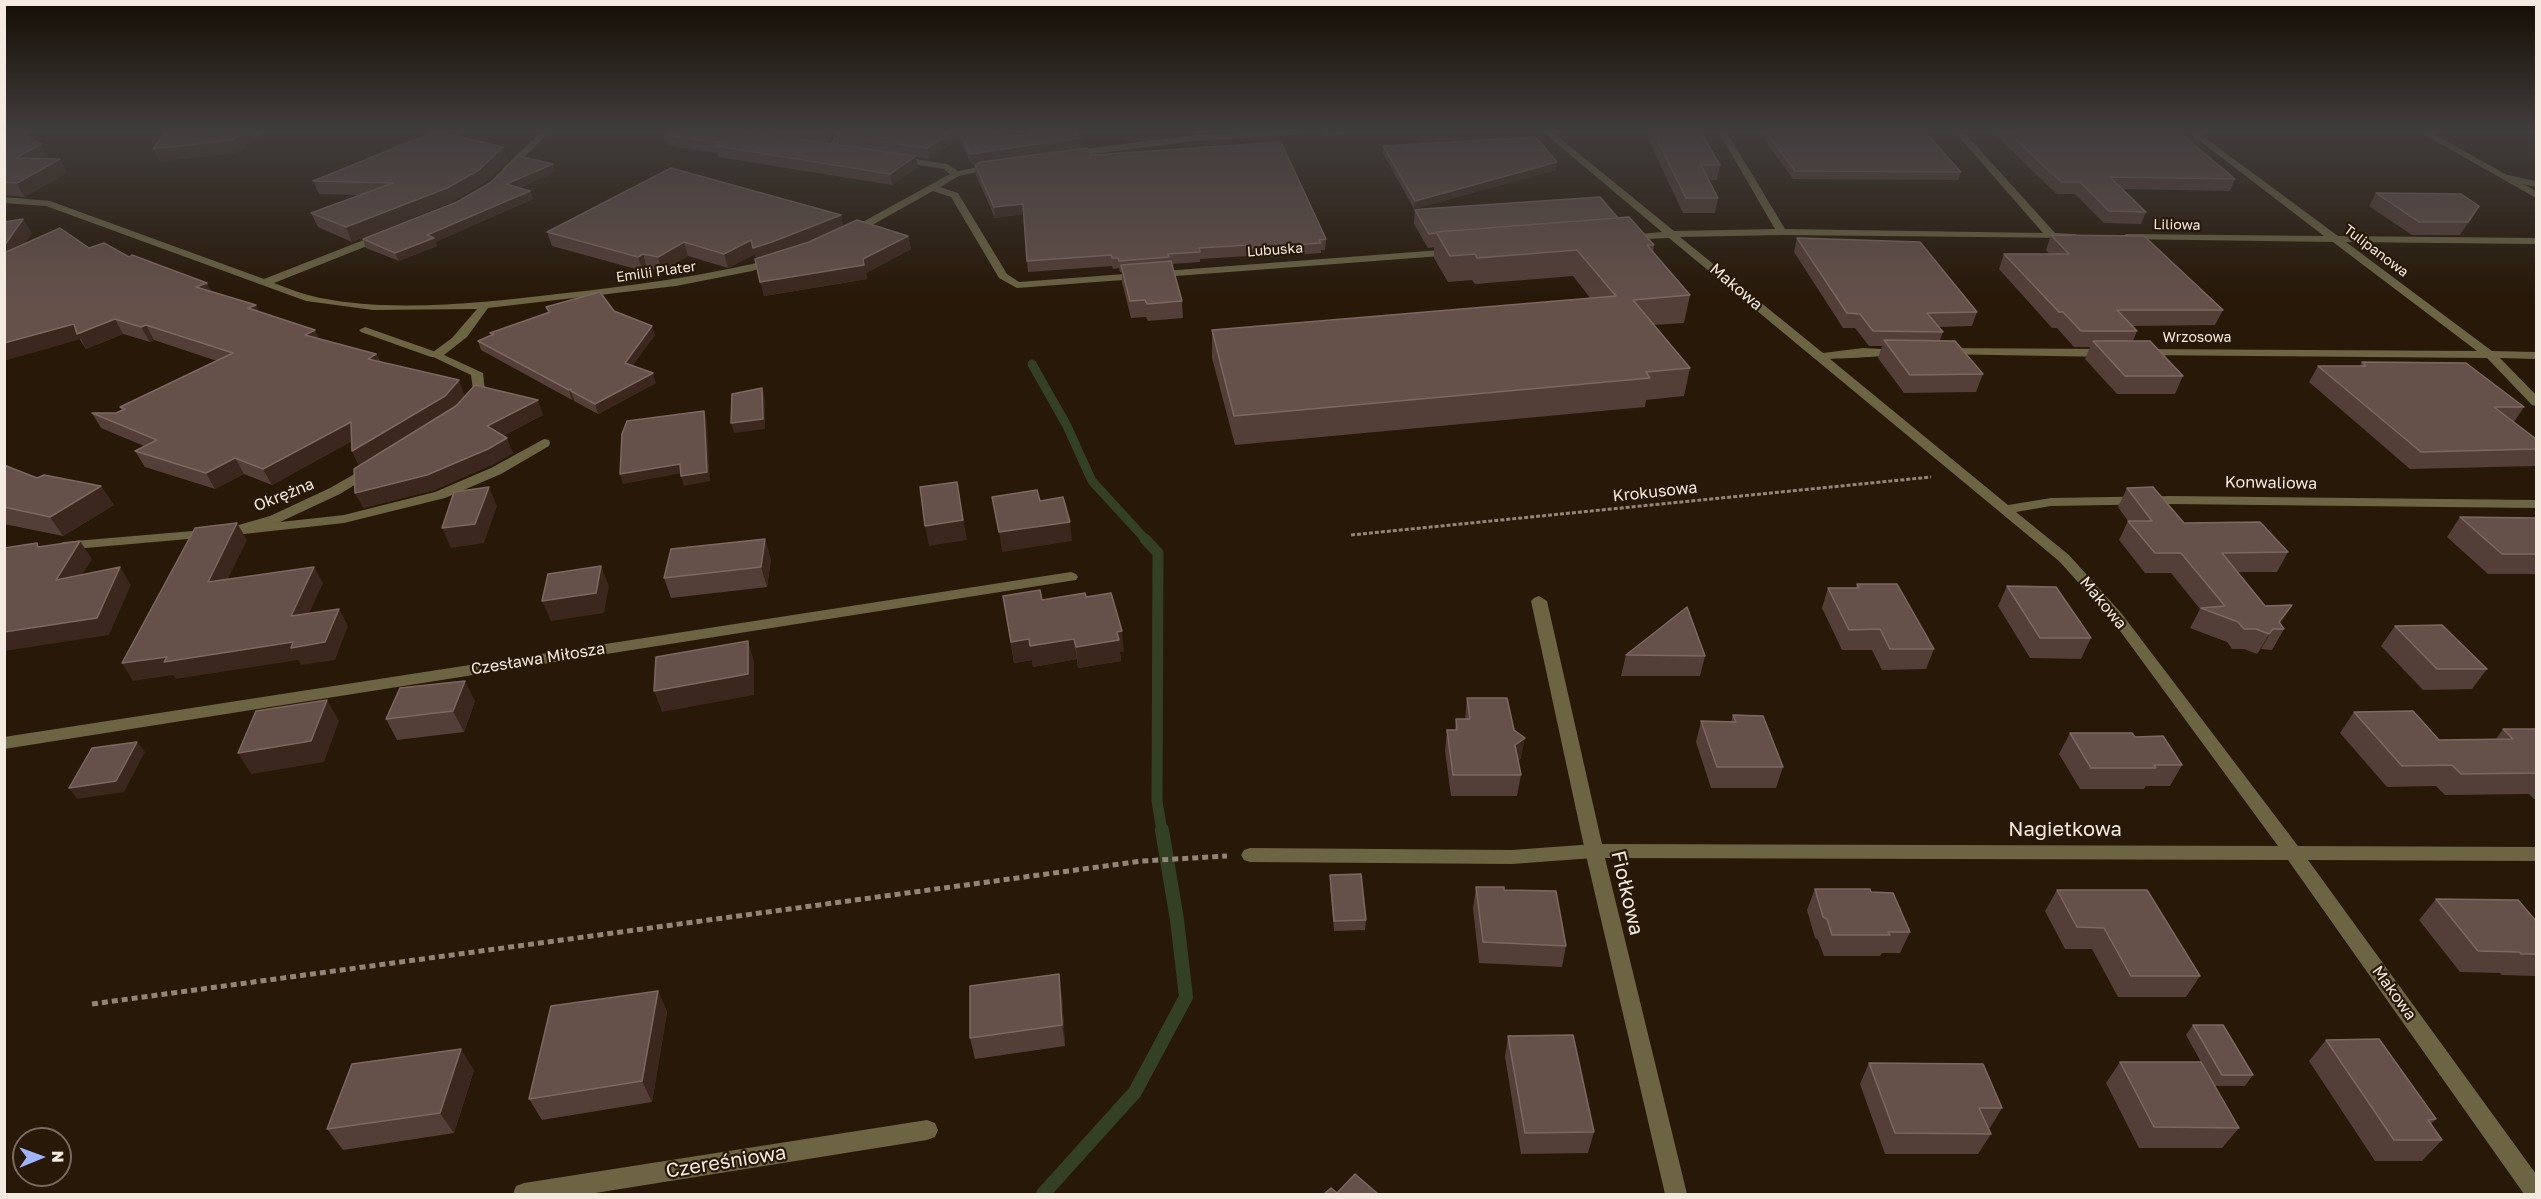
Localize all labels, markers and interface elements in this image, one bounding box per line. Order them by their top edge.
street label: Liliowa [2153,216,2201,234]
street label: Tulipanowa [2340,221,2412,281]
street label: Lubuska [1246,240,1304,260]
street label: Emilii Plater [615,258,697,286]
street label: Makowa [1706,260,1766,314]
street label: Wrzosowa [2163,330,2231,346]
street label: Konwaliowa [2225,473,2317,493]
street label: Okrężna [251,474,317,516]
street label: Krokusowa [1612,478,1698,506]
street label: Makowa [2076,573,2130,633]
street label: Czesława Miłosza [470,639,606,679]
street label: Nagietkowa [2008,818,2122,842]
street label: Fiołkowa [1606,848,1648,938]
street label: Makowa [2368,962,2420,1024]
north arrow [12,1127,72,1187]
street label: Czereśniowa [664,1141,788,1183]
text: N [48,1150,68,1163]

